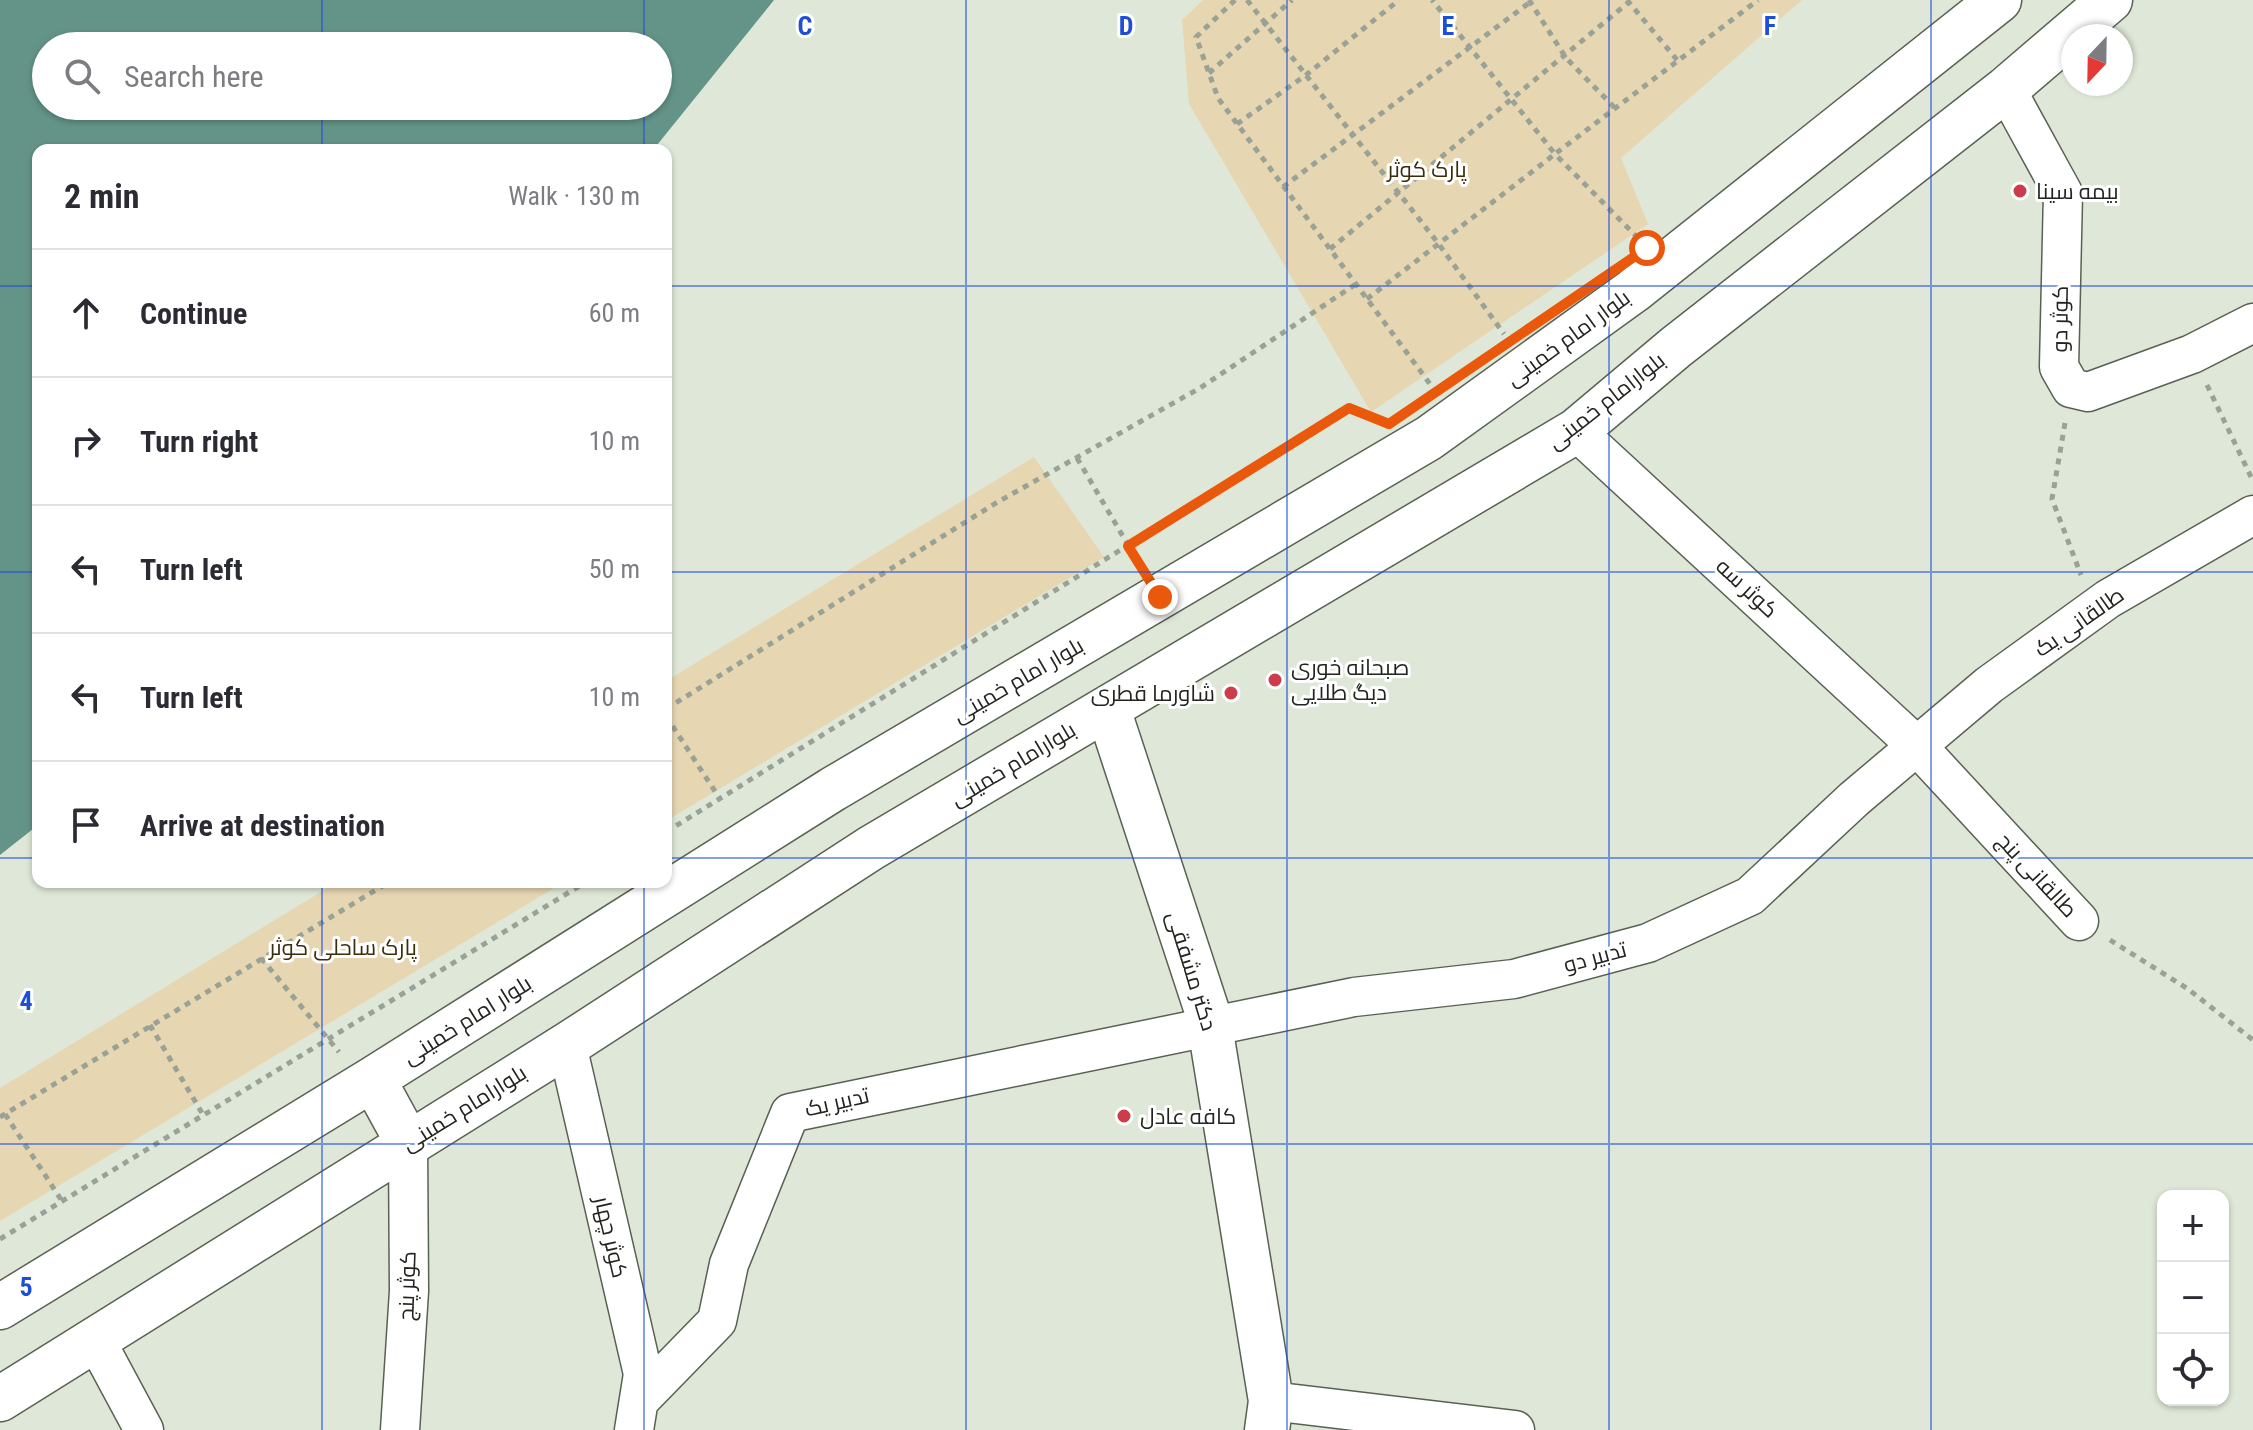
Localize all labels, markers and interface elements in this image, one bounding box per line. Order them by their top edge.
text: C [798,11,813,41]
text: D [1119,11,1133,41]
text: E [1442,11,1455,41]
text: F [1764,11,1776,41]
north arrow [2061,24,2133,96]
search box [32,32,672,120]
icon: search [60,54,104,98]
text: Search here [124,59,264,94]
park label: پارک کوثر [1385,157,1467,184]
text: 2 min [64,176,140,216]
place label: بیمه سینا [2036,179,2119,204]
text: Walk · 130 m [508,181,640,211]
marker: بیمه سینا [2011,182,2029,200]
route start [1629,230,1665,266]
street label: بلوار امام خمینی [1501,285,1637,394]
street label: کوثر دو [2047,285,2073,353]
icon: ahead [64,291,108,335]
text: Continue [140,296,247,331]
text: 60 m [589,298,640,328]
street label: بلوارامام خمینی [1542,347,1671,457]
icon: right [64,419,108,463]
text: Turn right [140,424,258,459]
text: 10 m [589,426,640,456]
icon: left [64,547,108,591]
text: Turn left [140,552,243,587]
street label: کوثر سه [1711,553,1783,623]
text: 50 m [589,554,640,584]
route end [1142,579,1178,615]
street label: طالقانی یک [2029,582,2129,663]
street label: بلوار امام خمینی [948,632,1089,730]
place label: صبحانه خوری دیگ طلایی [1291,655,1409,706]
marker: صبحانه خوری دیگ طلایی [1266,671,1284,689]
icon: left [64,675,108,719]
text: Turn left [140,680,243,715]
place label: شاورما قطری [1091,681,1215,706]
text: 10 m [589,682,640,712]
marker: شاورما قطری [1222,684,1240,702]
street label: بلوارامام خمینی [946,717,1082,814]
icon: arrive [64,803,108,847]
text: Arrive at destination [140,808,385,843]
street label: طالقانی پنج [1990,828,2082,924]
street label: دکتر مشفقی [1161,908,1222,1034]
park label: پارک ساحلی کوثر [267,935,417,962]
street label: تدبیر دو [1561,937,1629,977]
street label: بلوار امام خمینی [398,970,538,1072]
text: 4 [19,986,33,1016]
street label: بلوارامام خمینی [397,1060,532,1159]
street label: تدبیر یک [802,1082,872,1122]
place label: کافه عادل [1140,1104,1236,1129]
marker: کافه عادل [1115,1107,1133,1125]
map controls [2157,1190,2229,1406]
button: + [2157,1190,2229,1262]
street label: کوثر چهار [587,1192,633,1281]
street label: کوثر پنج [393,1251,423,1322]
button: − [2157,1262,2229,1334]
text: 5 [19,1272,33,1302]
button: locate [2157,1334,2229,1406]

